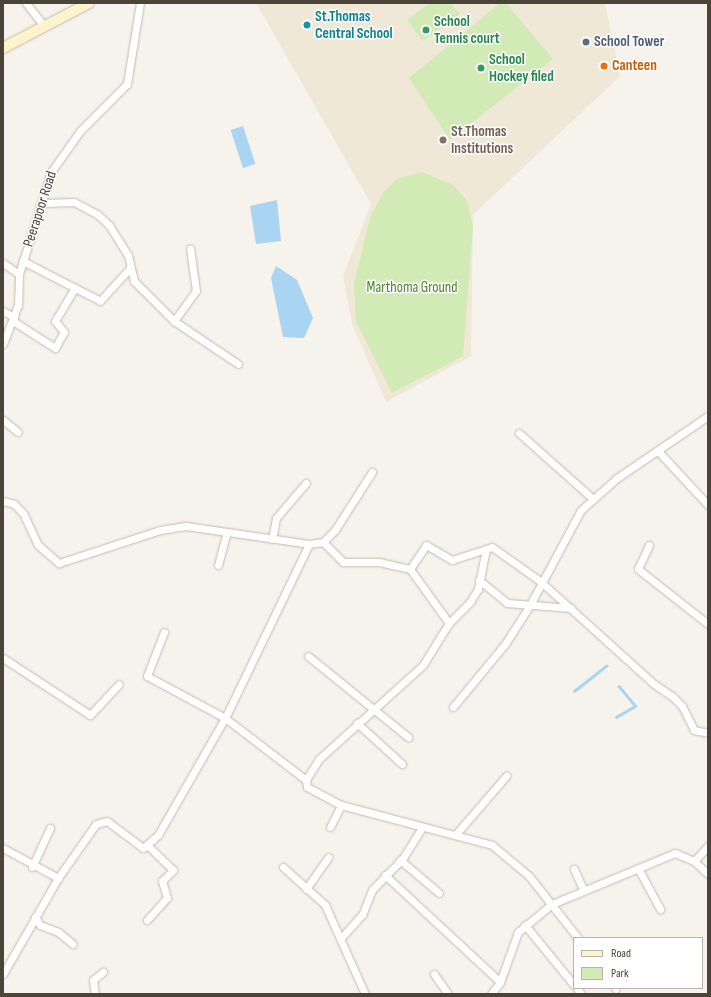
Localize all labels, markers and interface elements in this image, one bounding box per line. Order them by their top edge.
place label: St.Thomas Central School [315,7,393,42]
place label: School Tennis court [434,12,500,47]
marker: St.Thomas Central School [302,20,312,30]
marker: School Tennis court [421,25,431,35]
place label: School Tower [594,33,664,51]
marker: School Tower [581,37,591,47]
place label: School Hockey filed [489,50,554,85]
place label: Canteen [612,57,657,75]
marker: Canteen [599,61,609,71]
marker: School Hockey filed [476,63,486,73]
place label: St.Thomas Institutions [451,122,513,157]
marker: St.Thomas Institutions [438,135,448,145]
street label: Peerapoor Road [19,169,61,249]
park label: Marthoma Ground [367,279,457,297]
legend [573,937,703,989]
text: Road [611,946,631,961]
text: Park [611,966,629,981]

